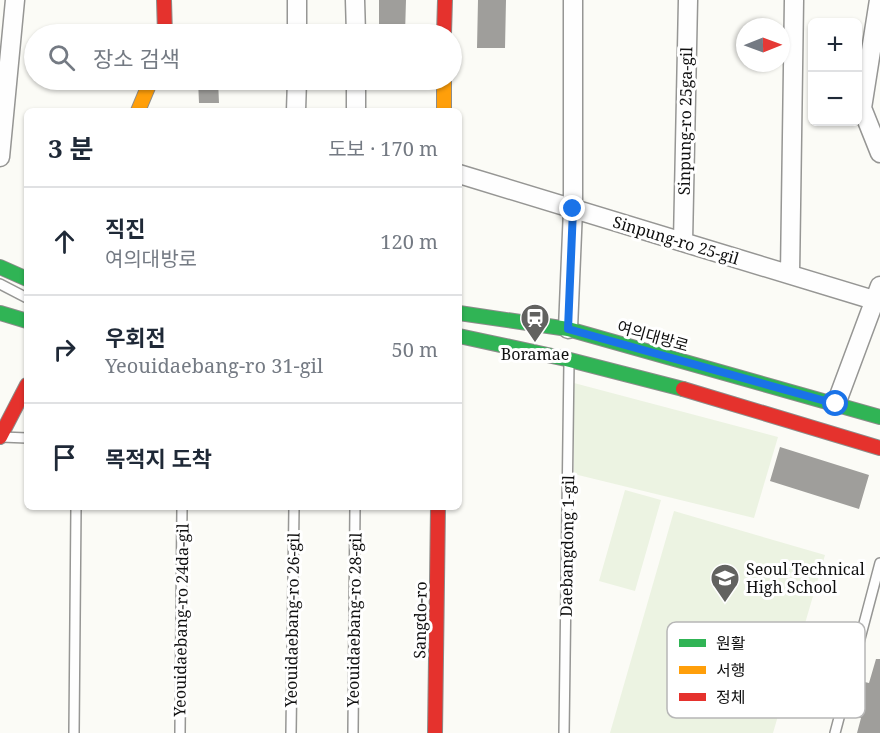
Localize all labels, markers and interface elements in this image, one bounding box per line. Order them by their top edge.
north arrow [736,18,790,72]
map controls [808,18,862,126]
button: + [808,18,862,72]
search box [24,24,462,90]
icon: search [45,41,78,74]
text: 장소 검색 [93,43,180,73]
street label: Sinpung-ro 25ga-gil [673,47,697,195]
button: − [808,72,862,126]
text: 3 분 [48,130,93,166]
text: 도보 · 170 m [328,135,438,162]
route end [559,195,585,221]
street label: Sinpung-ro 25-gil [610,210,742,270]
text: 직진 [105,213,145,243]
icon: ahead [48,225,81,258]
text: 120 m [380,228,438,255]
text: 여의대방로 [105,245,197,272]
station icon: Boramae [519,302,551,344]
street label: 여의대방로 [615,315,692,357]
text: 우회전 [105,322,166,352]
icon: right [48,333,81,366]
text: 50 m [392,336,438,363]
place label: Boramae [501,343,569,365]
text: Yeouidaebang-ro 31-gil [105,352,323,379]
route start [822,390,848,416]
icon: arrive [48,441,81,474]
text: 목적지 도착 [105,443,212,473]
street label: Daebangdong 1-gil [555,475,579,617]
street label: Yeouidaebang-ro 24da-gil [168,523,194,718]
street label: Yeouidaebang-ro 26-gil [279,533,305,708]
street label: Yeouidaebang-ro 28-gil [341,533,367,708]
place label: Seoul Technical High School [746,558,865,598]
school or university icon: Seoul Technical High School [709,562,741,604]
street label: Sangdo-ro [408,581,432,659]
legend [667,622,865,718]
text: 원활 [716,632,746,654]
text: 서행 [716,659,745,681]
text: 정체 [716,686,745,708]

